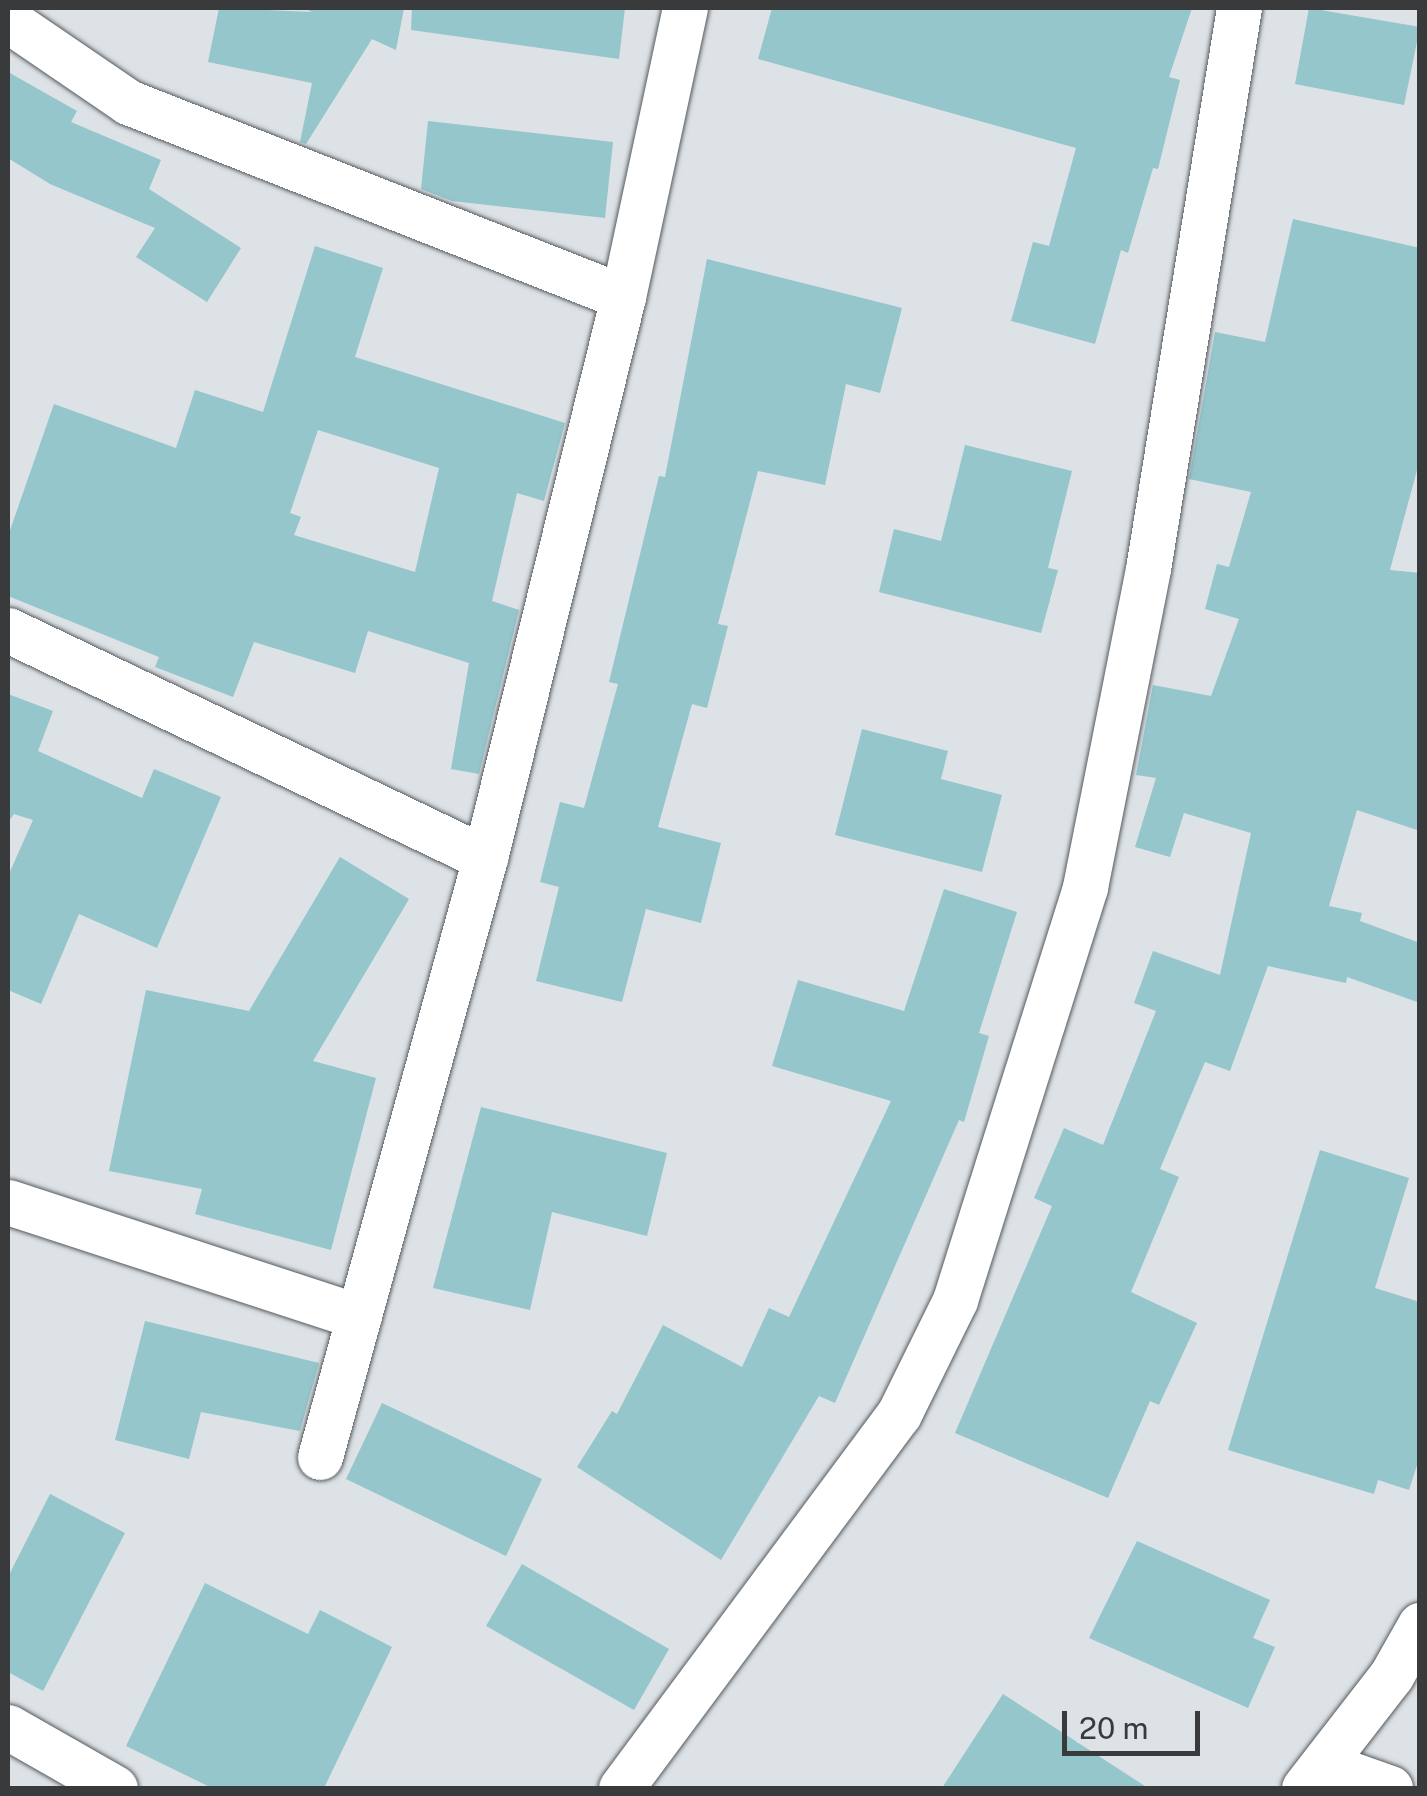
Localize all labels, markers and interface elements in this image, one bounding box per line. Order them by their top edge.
scale bar [1067,1691,1204,1753]
text: 20 m [1079,1710,1148,1746]

